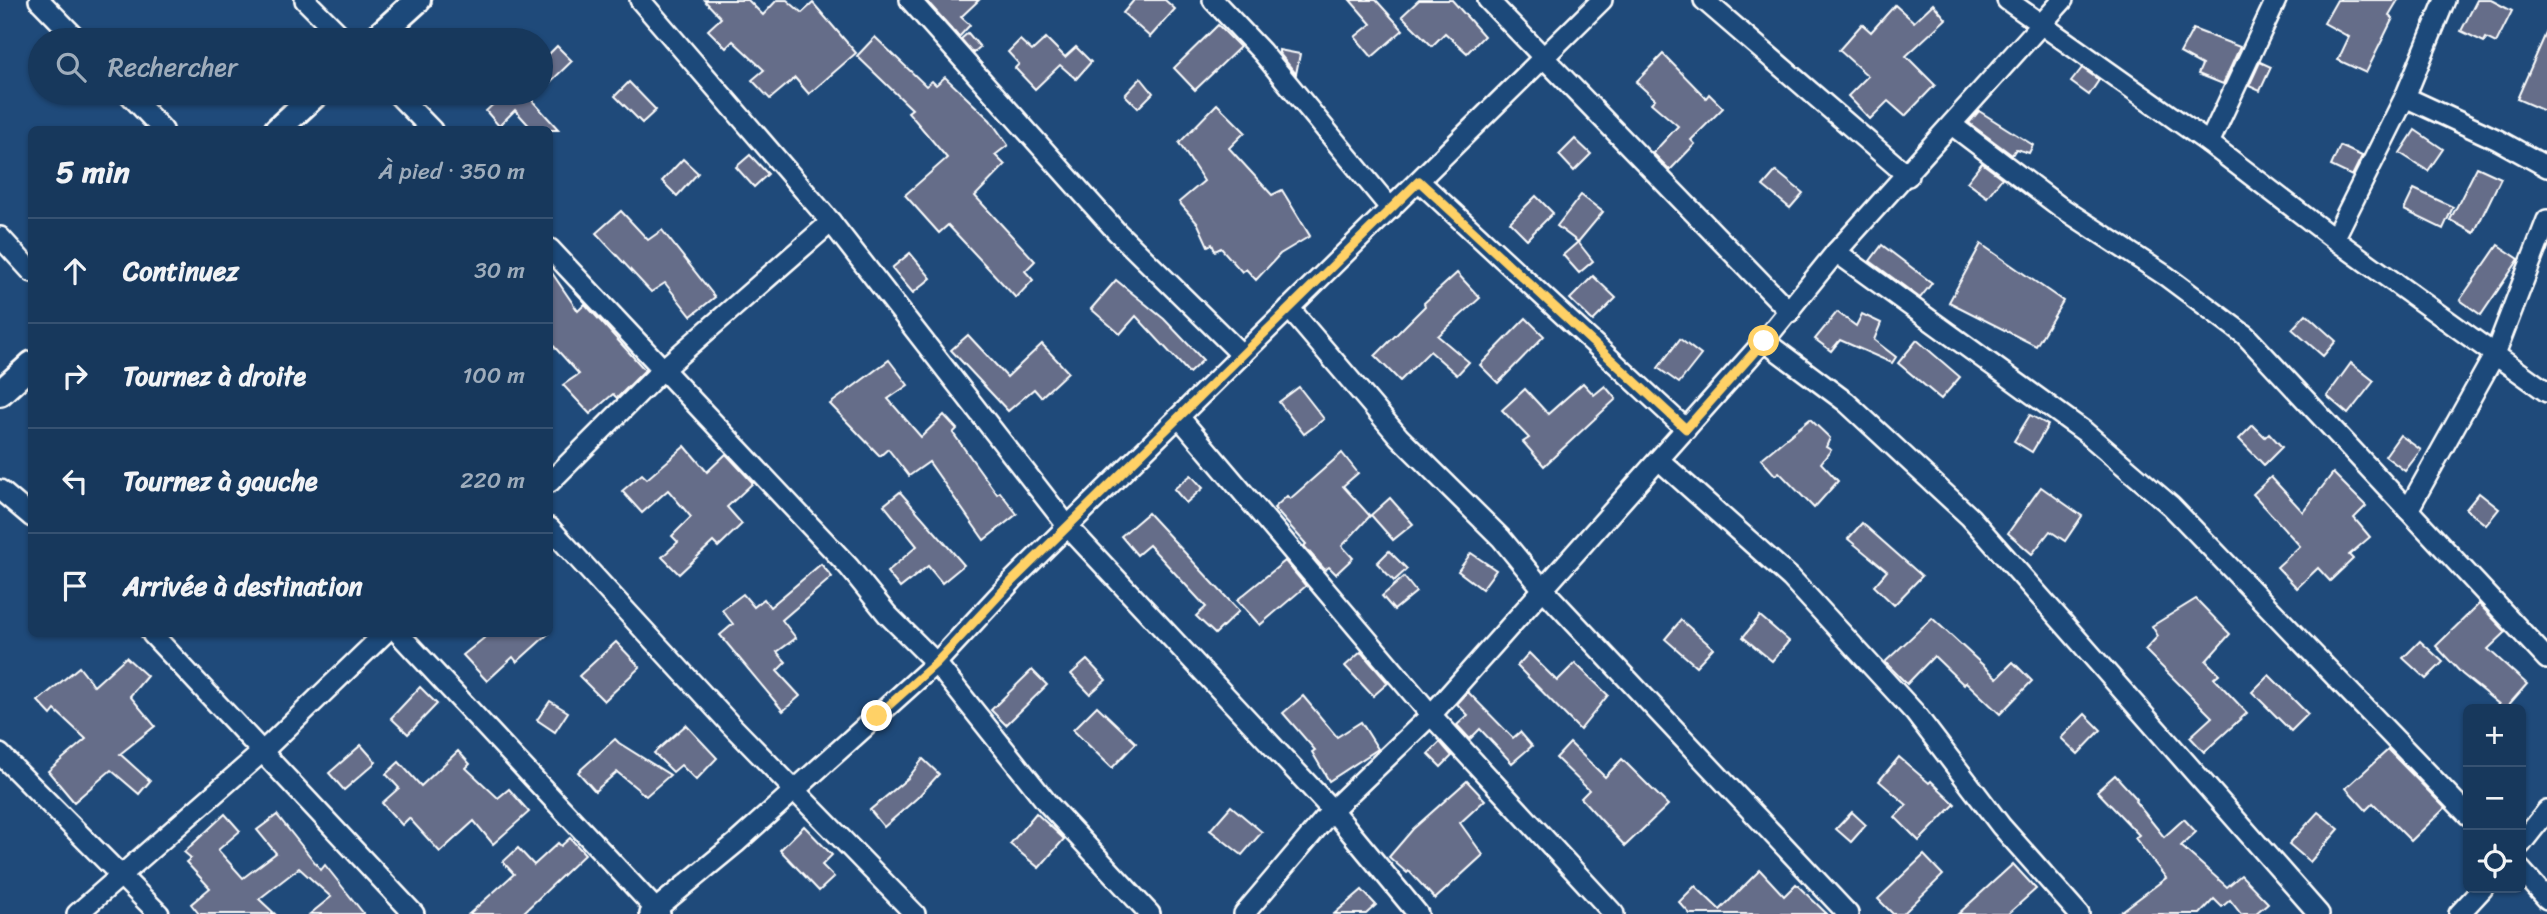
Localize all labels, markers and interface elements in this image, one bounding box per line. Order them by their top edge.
search box [28,28,553,105]
text: Rechercher [108,44,238,90]
icon: search [52,48,90,86]
text: 5 min [56,145,130,199]
text: À pied · 350 m [379,151,525,192]
text: Continuez [123,248,239,294]
text: 30 m [474,250,525,291]
icon: ahead [56,252,94,290]
route start [1748,325,1779,356]
text: Tournez à droite [123,353,306,399]
text: 100 m [462,355,525,396]
icon: right [56,357,94,395]
text: Tournez à gauche [123,458,318,504]
text: 220 m [460,460,525,501]
icon: left [56,462,94,500]
text: Arrivée à destination [123,563,363,609]
icon: arrive [56,567,94,605]
route end [861,700,892,731]
map controls [2463,704,2526,893]
button: + [2463,704,2526,767]
button: − [2463,767,2526,830]
button: locate [2463,830,2526,893]

